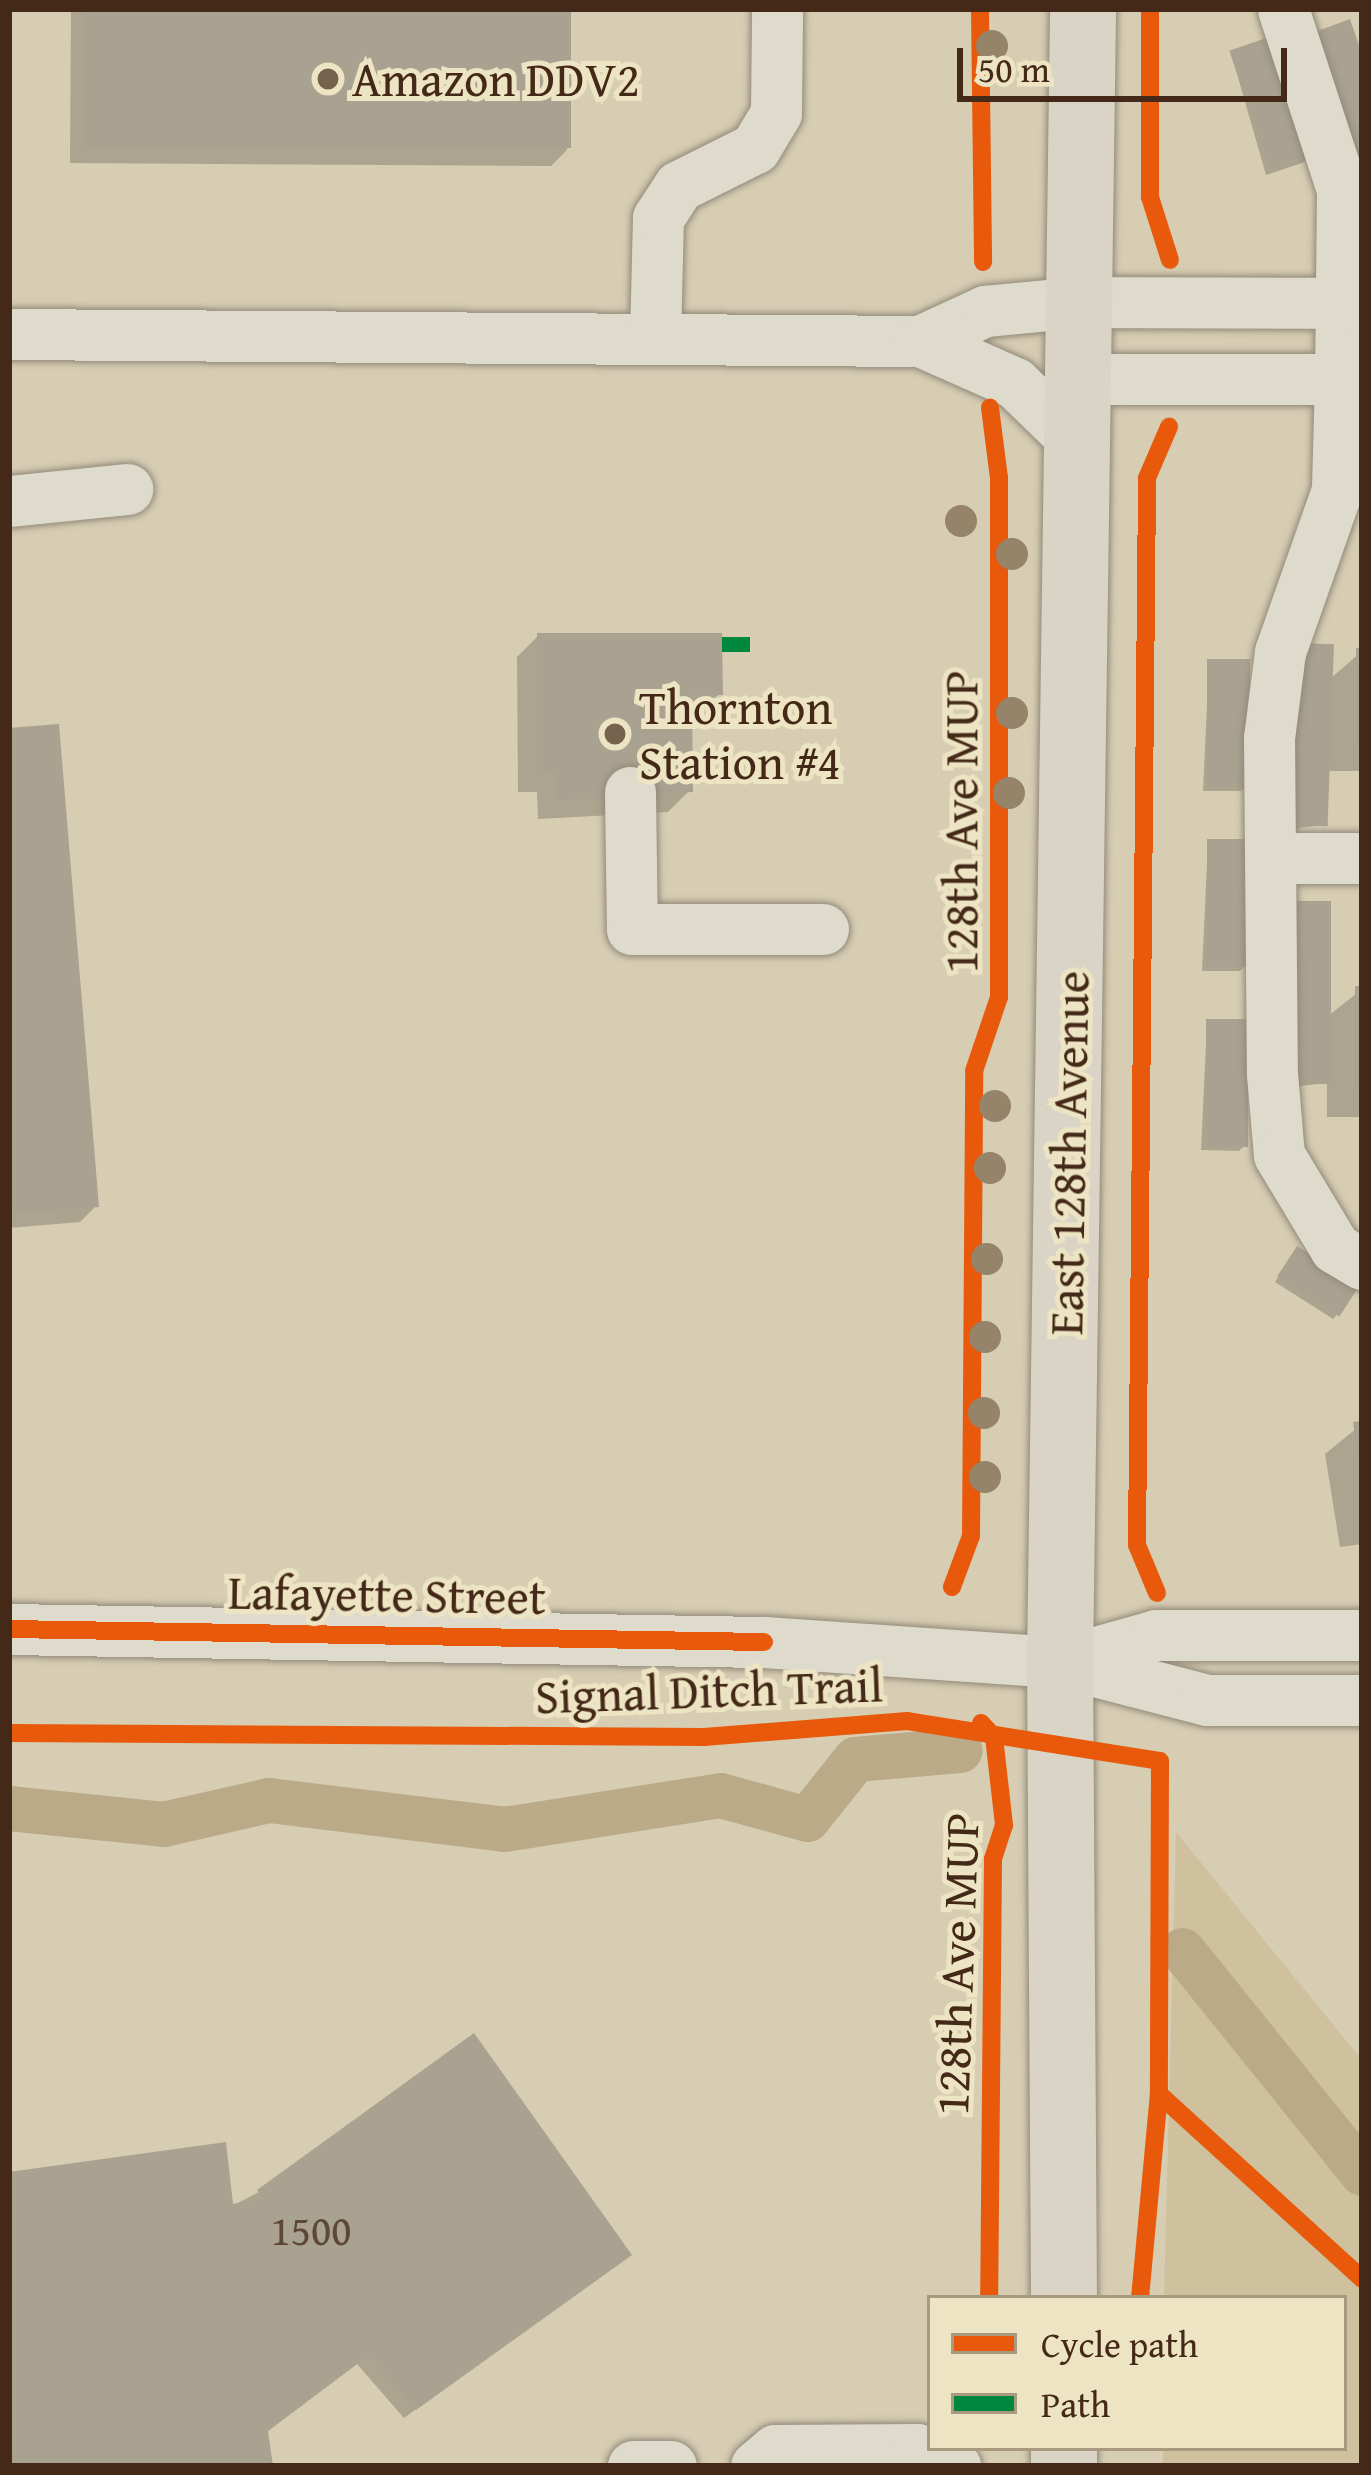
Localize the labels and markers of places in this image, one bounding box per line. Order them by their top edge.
place label: Amazon DDV2 [352,50,640,108]
marker: Amazon DDV2 [315,66,341,92]
place label: Thornton Station #4 [639,677,841,790]
marker: Thornton Station #4 [602,721,628,747]

